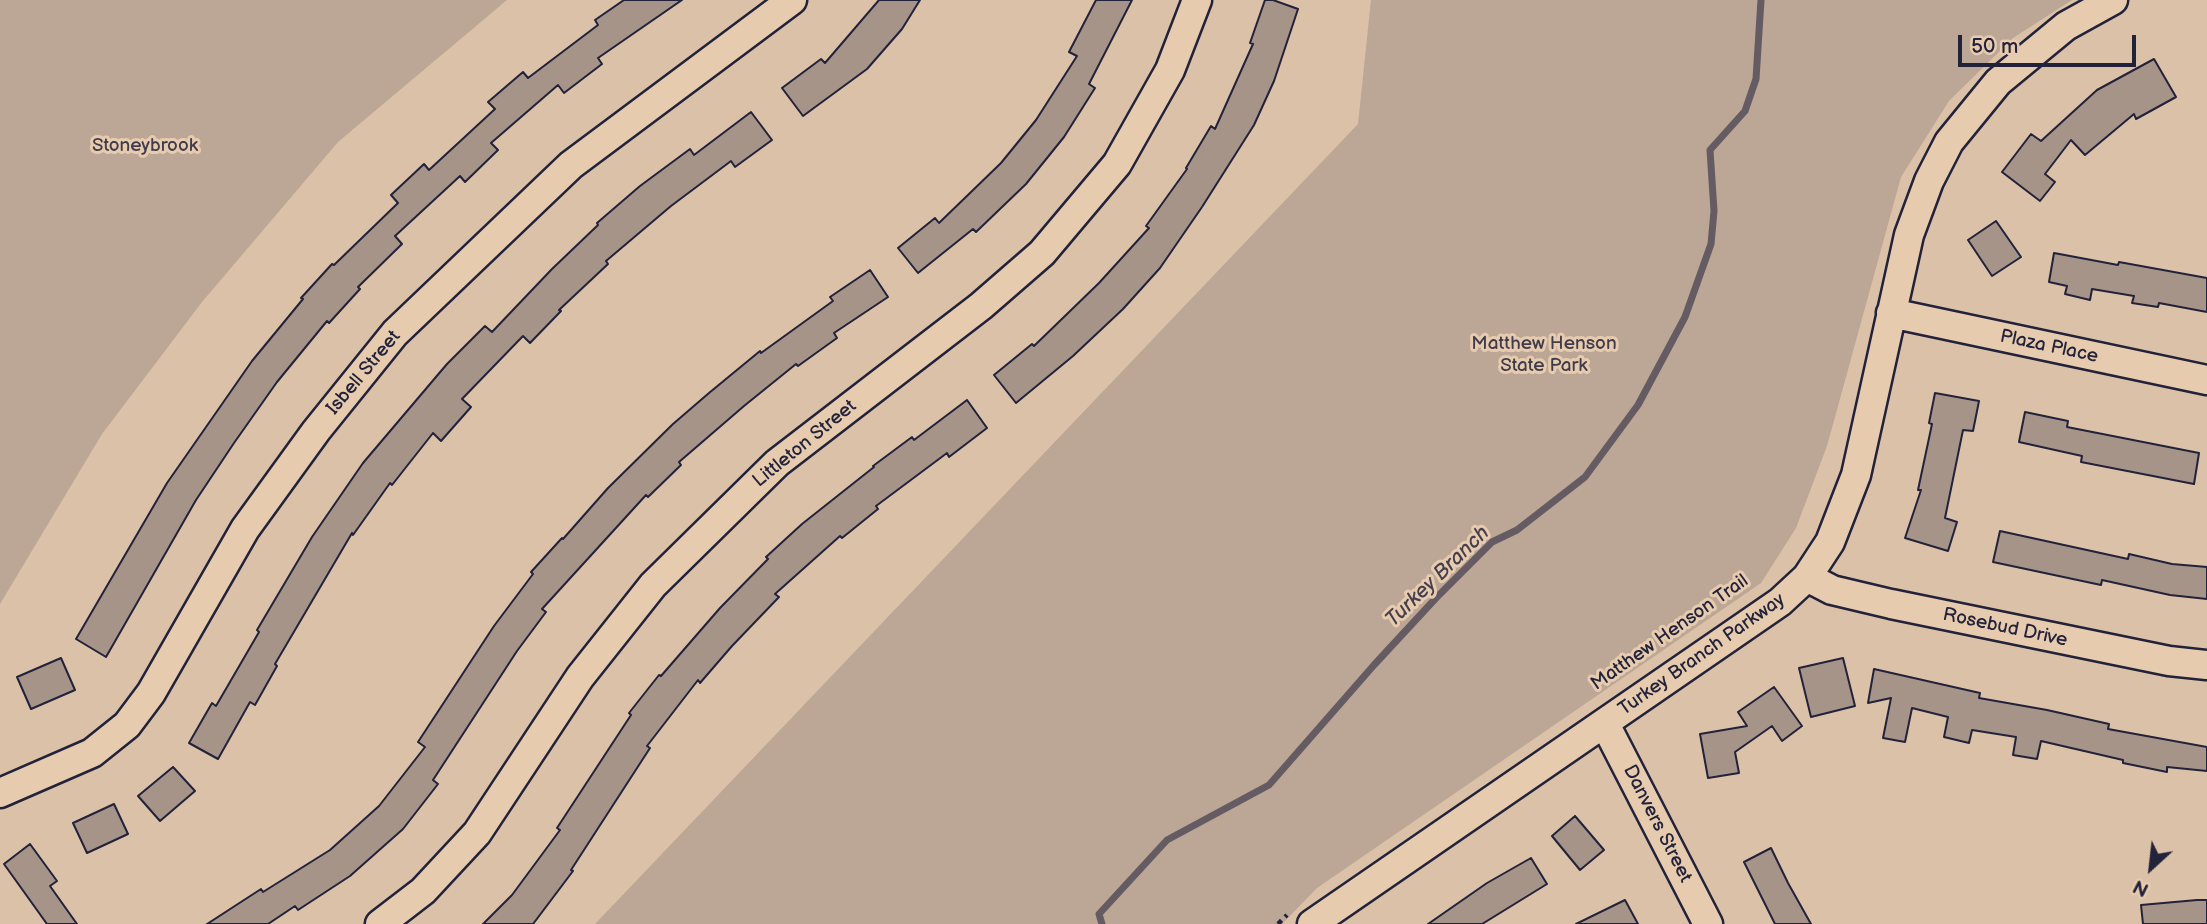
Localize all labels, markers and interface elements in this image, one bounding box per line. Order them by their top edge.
scale bar [1962,21,2140,65]
text: 50 m [1971,34,2018,59]
park label: Stoneybrook [92,135,198,157]
street label: Plaza Place [1998,325,2100,369]
street label: Isbell Street [322,326,406,420]
park label: Matthew Henson State Park [1471,333,1617,377]
street label: Littleton Street [749,395,861,493]
water label: Turkey Branch [1381,521,1495,633]
street label: Matthew Henson Trail [1587,570,1753,696]
street label: Turkey Branch Parkway [1614,589,1790,721]
street label: Rosebud Drive [1941,604,2069,652]
street label: Danvers Street [1618,761,1696,887]
north arrow [2116,833,2186,903]
text: N [2130,874,2153,901]

